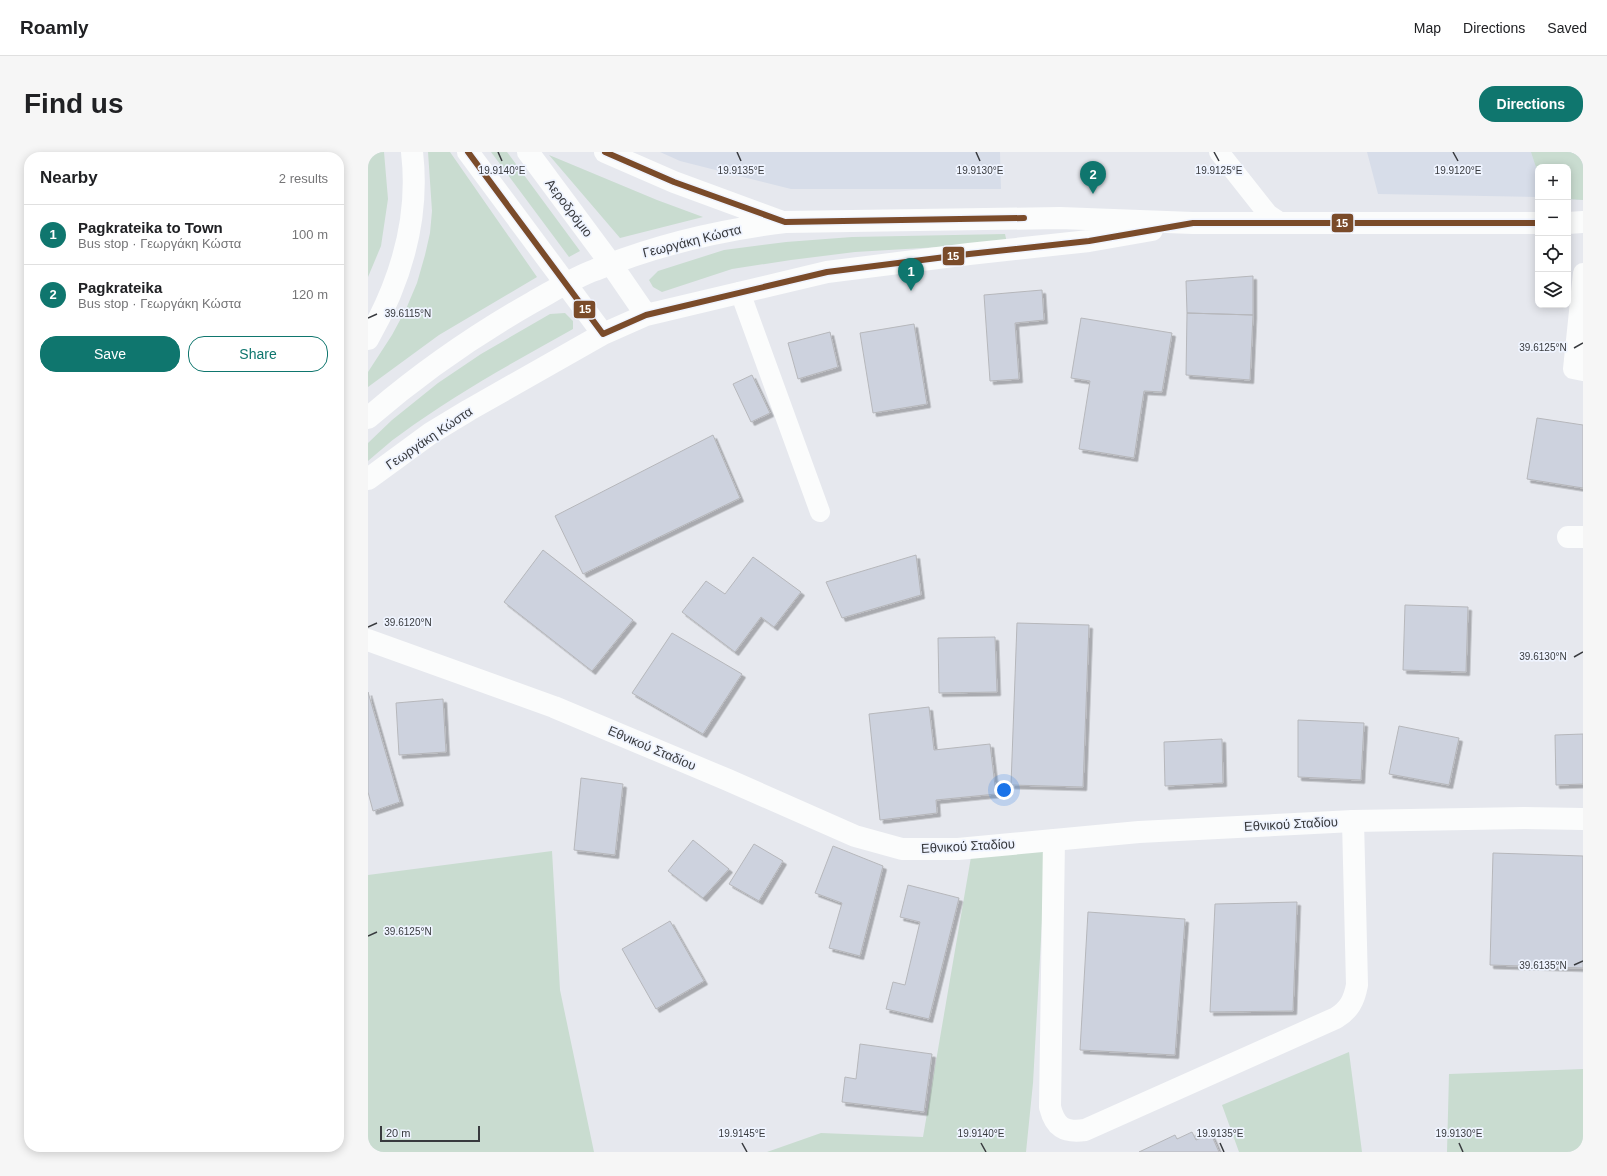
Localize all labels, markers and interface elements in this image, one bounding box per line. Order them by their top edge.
text: Roamly [20,17,89,38]
text: Map [1414,20,1441,36]
text: Directions [1463,20,1525,36]
text: Saved [1547,20,1587,36]
button: Directions [1479,86,1583,122]
text: Find us [24,88,124,119]
pin: 2 [1080,161,1106,194]
map controls [1535,164,1571,308]
button: + [1535,164,1571,200]
text: 19.9140°E [479,165,526,176]
text: 19.9135°E [718,165,765,176]
text: 19.9130°E [957,165,1004,176]
text: 19.9125°E [1196,165,1243,176]
text: 19.9120°E [1435,165,1482,176]
text: Nearby [40,168,98,187]
text: 2 results [279,171,328,186]
street label: Αεροδρόμιο [542,176,596,240]
button: − [1535,200,1571,236]
line badge: 15 [1331,213,1354,233]
text: 15 [1336,217,1348,229]
text: Pagkrateika to Town [78,219,223,236]
street label: Γεωργάκη Κώστα [641,221,743,260]
text: 1 [49,227,57,242]
text: 100 m [292,227,328,242]
text: Bus stop · Γεωργάκη Κώστα [78,236,241,251]
button: locate [1535,236,1571,272]
line badge: 15 [942,246,965,266]
text: 15 [947,250,959,262]
pin: 1 [898,258,924,291]
button: layers [1535,272,1571,308]
text: Pagkrateika [78,279,162,296]
text: 2 [49,287,57,302]
text: 120 m [292,287,328,302]
text: Bus stop · Γεωργάκη Κώστα [78,296,241,311]
line badge: 15 [573,300,596,319]
text: 15 [579,303,591,315]
text: 39.6115°N [385,308,431,319]
button: Save [40,336,180,372]
button: Share [188,336,328,372]
text: 39.6125°N [1519,342,1567,353]
street label: Γεωργάκη Κώστα [383,403,475,472]
text: 39.6120°N [384,617,432,628]
text: 39.6130°N [1519,651,1567,662]
street label: Εθνικού Σταδίου [606,723,698,773]
your location [994,780,1014,800]
street label: Εθνικού Σταδίου [1244,814,1338,834]
street label: Εθνικού Σταδίου [921,836,1015,856]
text: 39.6125°N [384,926,432,937]
text: 39.6135°N [1519,960,1567,971]
scale bar [380,1124,480,1143]
text: 20 m [386,1127,410,1139]
text: 19.9145°E [719,1128,766,1139]
text: 19.9140°E [958,1128,1005,1139]
text: 19.9135°E [1197,1128,1244,1139]
text: 19.9130°E [1436,1128,1483,1139]

